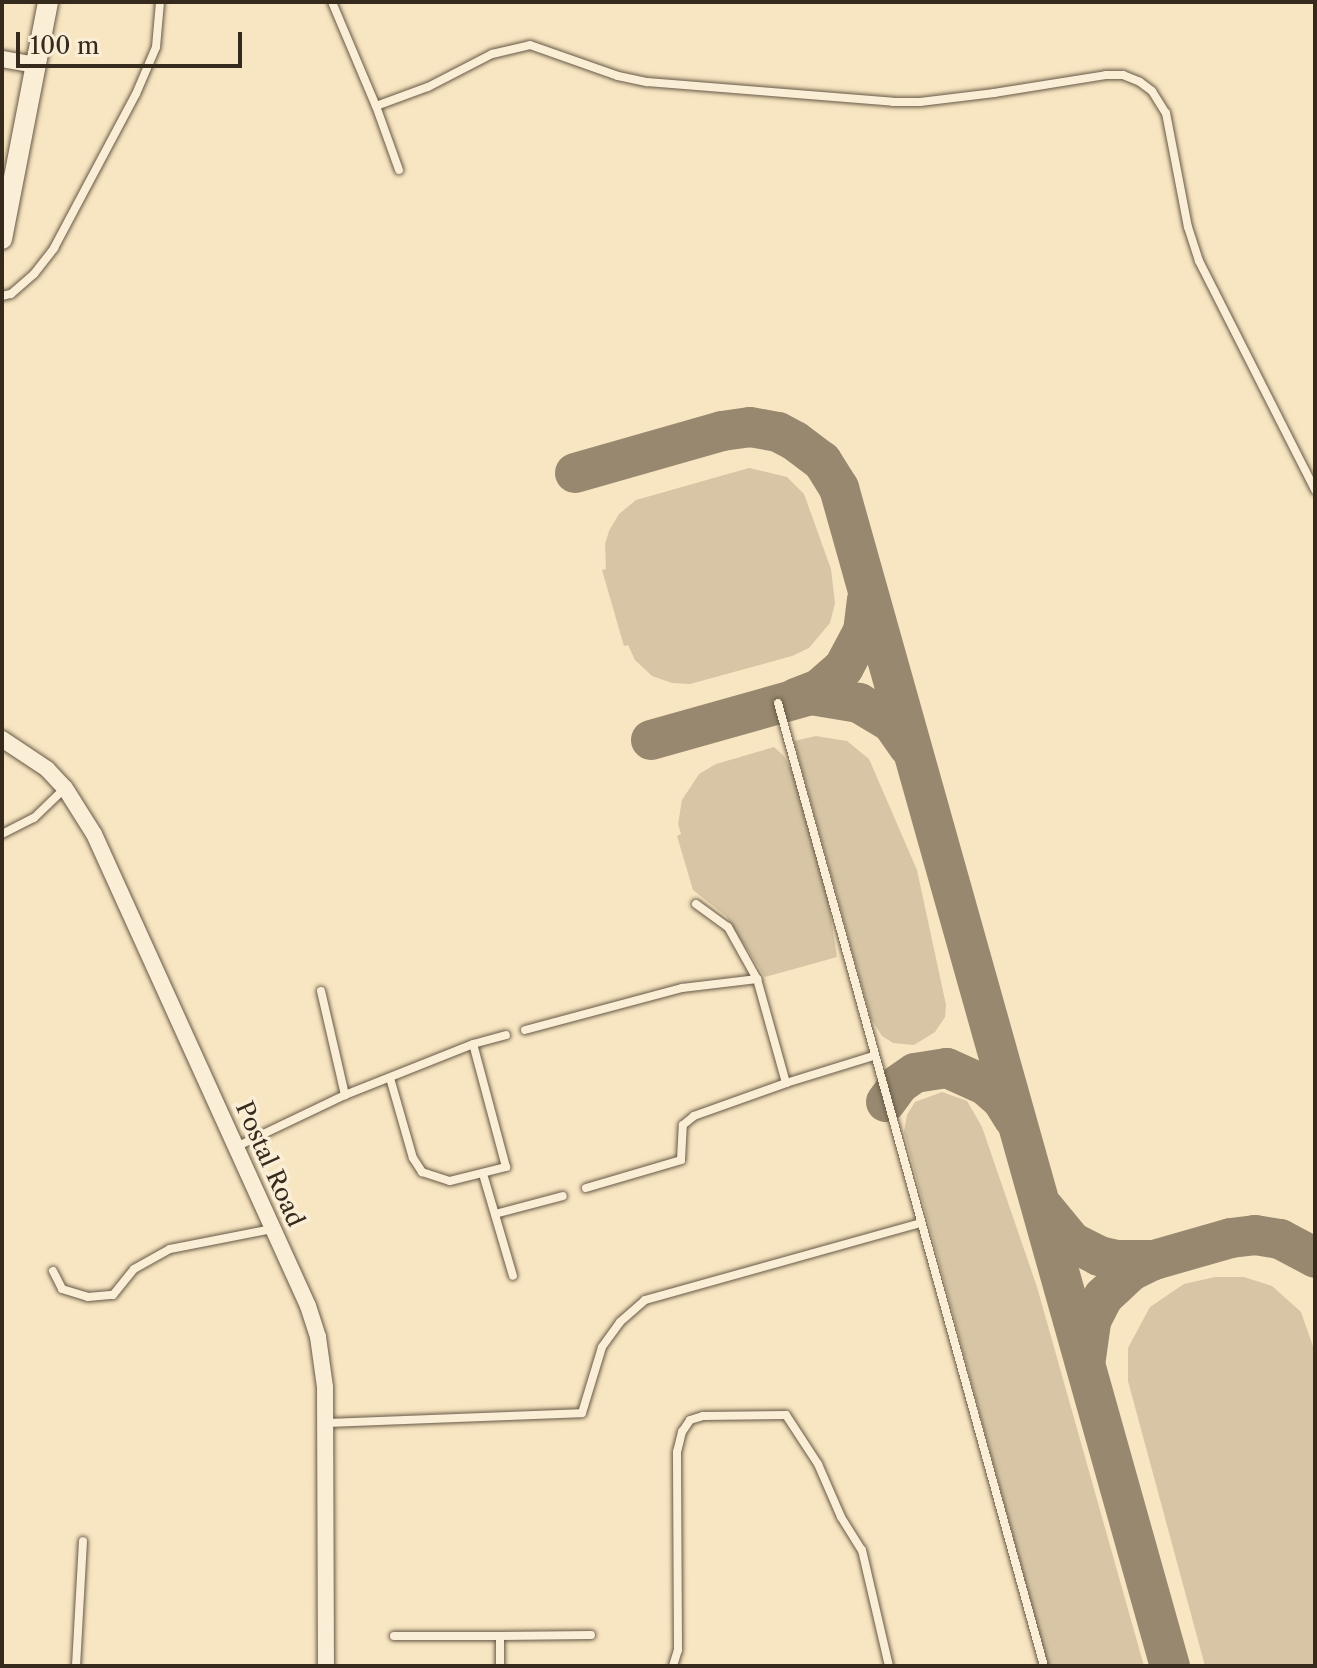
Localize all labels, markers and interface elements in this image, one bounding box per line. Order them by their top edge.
scale bar [20,16,246,66]
text: 100 m [30,31,99,60]
street label: Postal Road [230,1097,310,1231]

